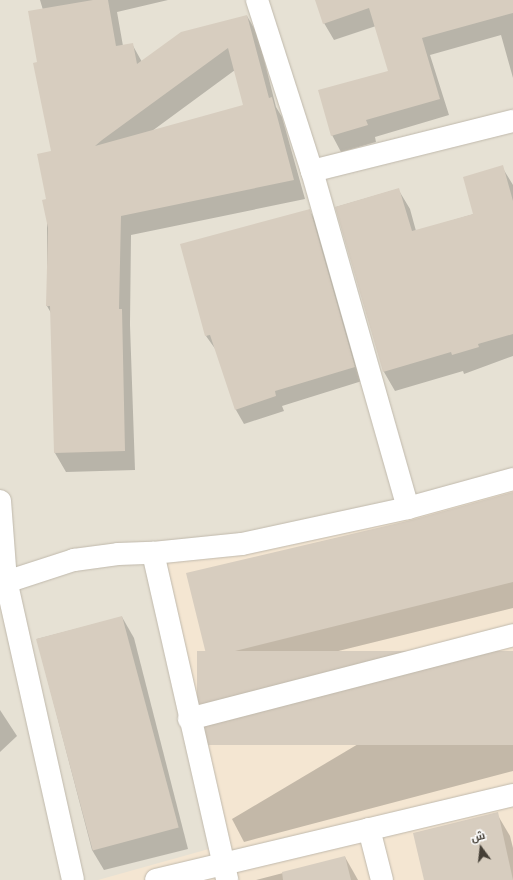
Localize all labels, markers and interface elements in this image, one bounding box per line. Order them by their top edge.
north arrow [461,828,501,868]
text: ش [469,828,486,844]

